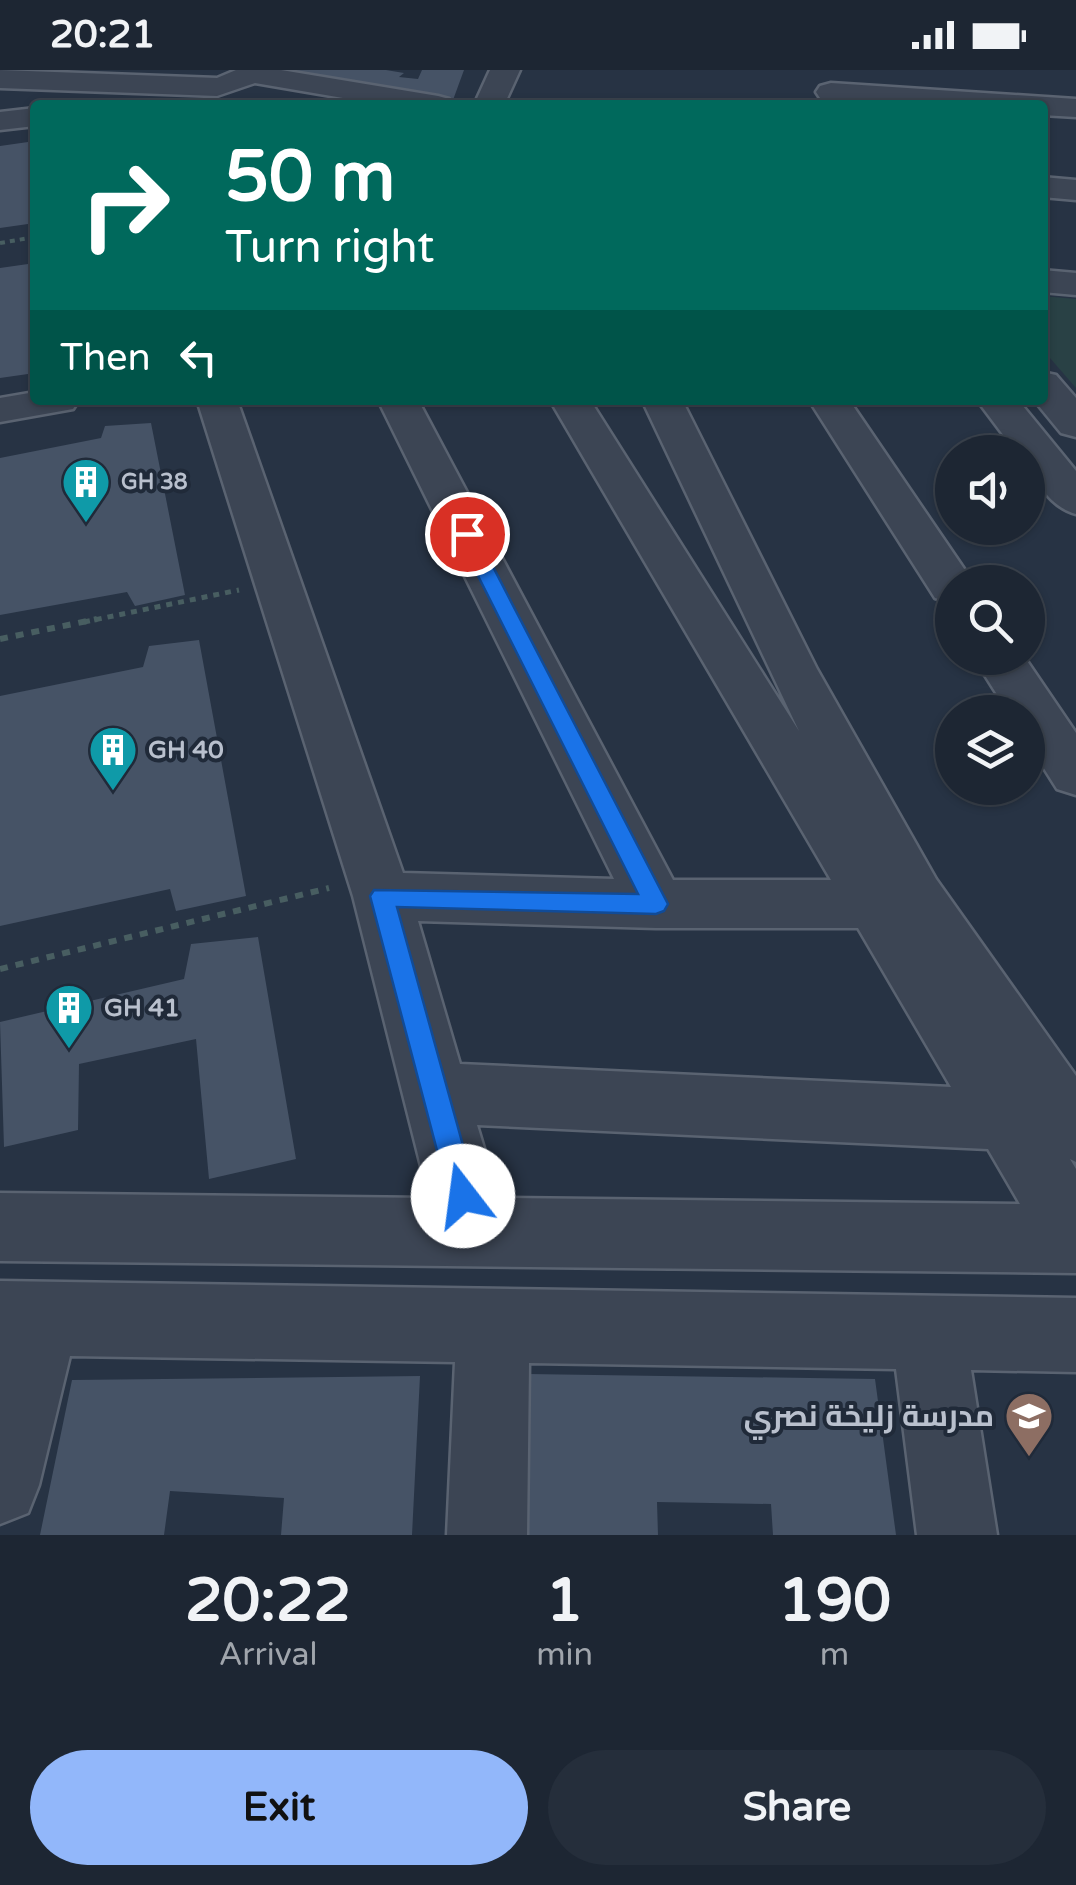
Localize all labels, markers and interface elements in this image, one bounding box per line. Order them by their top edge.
text: 20:21 [50,12,155,58]
text: 50 m [225,136,395,220]
icon: right [60,140,190,270]
text: Turn right [225,221,434,275]
icon: left [171,330,226,385]
text: Then [60,335,151,381]
map controls [935,435,1045,805]
button: sound [935,435,1045,545]
building icon: GH 38 [60,456,112,524]
place label: GH 38 [121,469,188,495]
pin [425,492,510,577]
icon: arrive [440,507,495,562]
button: search [935,565,1045,675]
button: layers [935,695,1045,805]
building icon: GH 40 [87,724,139,792]
place label: GH 40 [148,735,224,765]
building icon: GH 41 [43,982,95,1050]
place label: GH 41 [104,993,180,1023]
position arrow [411,1144,515,1248]
school or university icon: مدرسة زليخة نصري [1003,1390,1055,1458]
place label: مدرسة زليخة نصري [744,1398,994,1440]
text: 20:22 [185,1565,351,1637]
text: 1 [546,1565,583,1637]
text: 190 [778,1565,891,1637]
text: Arrival [219,1636,318,1674]
text: min [536,1636,593,1674]
text: m [820,1636,849,1674]
button: Exit [30,1750,528,1865]
button: Share [548,1750,1046,1865]

